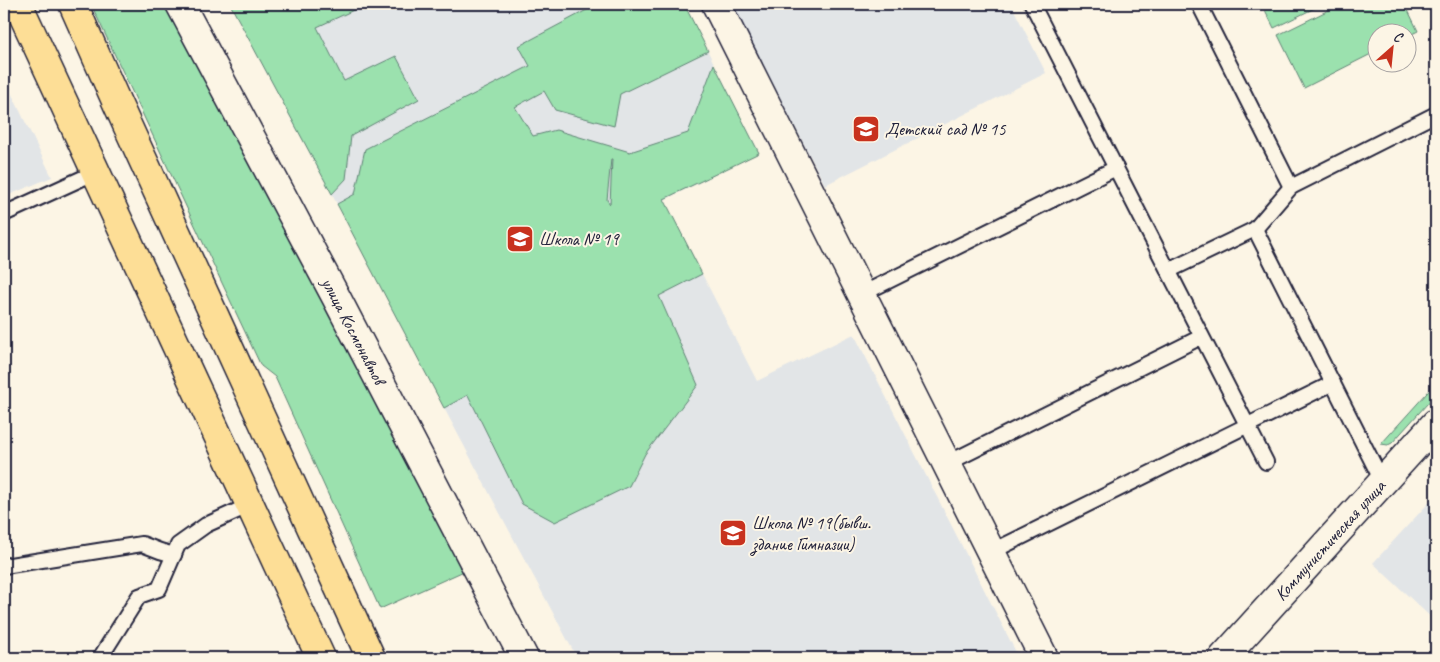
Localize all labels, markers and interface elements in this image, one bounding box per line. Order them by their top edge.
north arrow [1368,22,1418,72]
text: С [1391,28,1406,47]
school or university icon: Детский сад № 15 [851,114,881,144]
place label: Детский сад № 15 [885,118,1006,140]
school or university icon: Школа № 19 [505,224,535,254]
place label: Школа № 19 [539,228,620,250]
street label: улица Космонавтов [316,273,392,390]
street label: Коммунистическая улица [1270,475,1391,605]
place label: Школа № 19(бывш. здание Гимназии) [750,512,871,556]
school or university icon: Школа № 19(бывш. здание Гимназии) [718,518,748,548]

